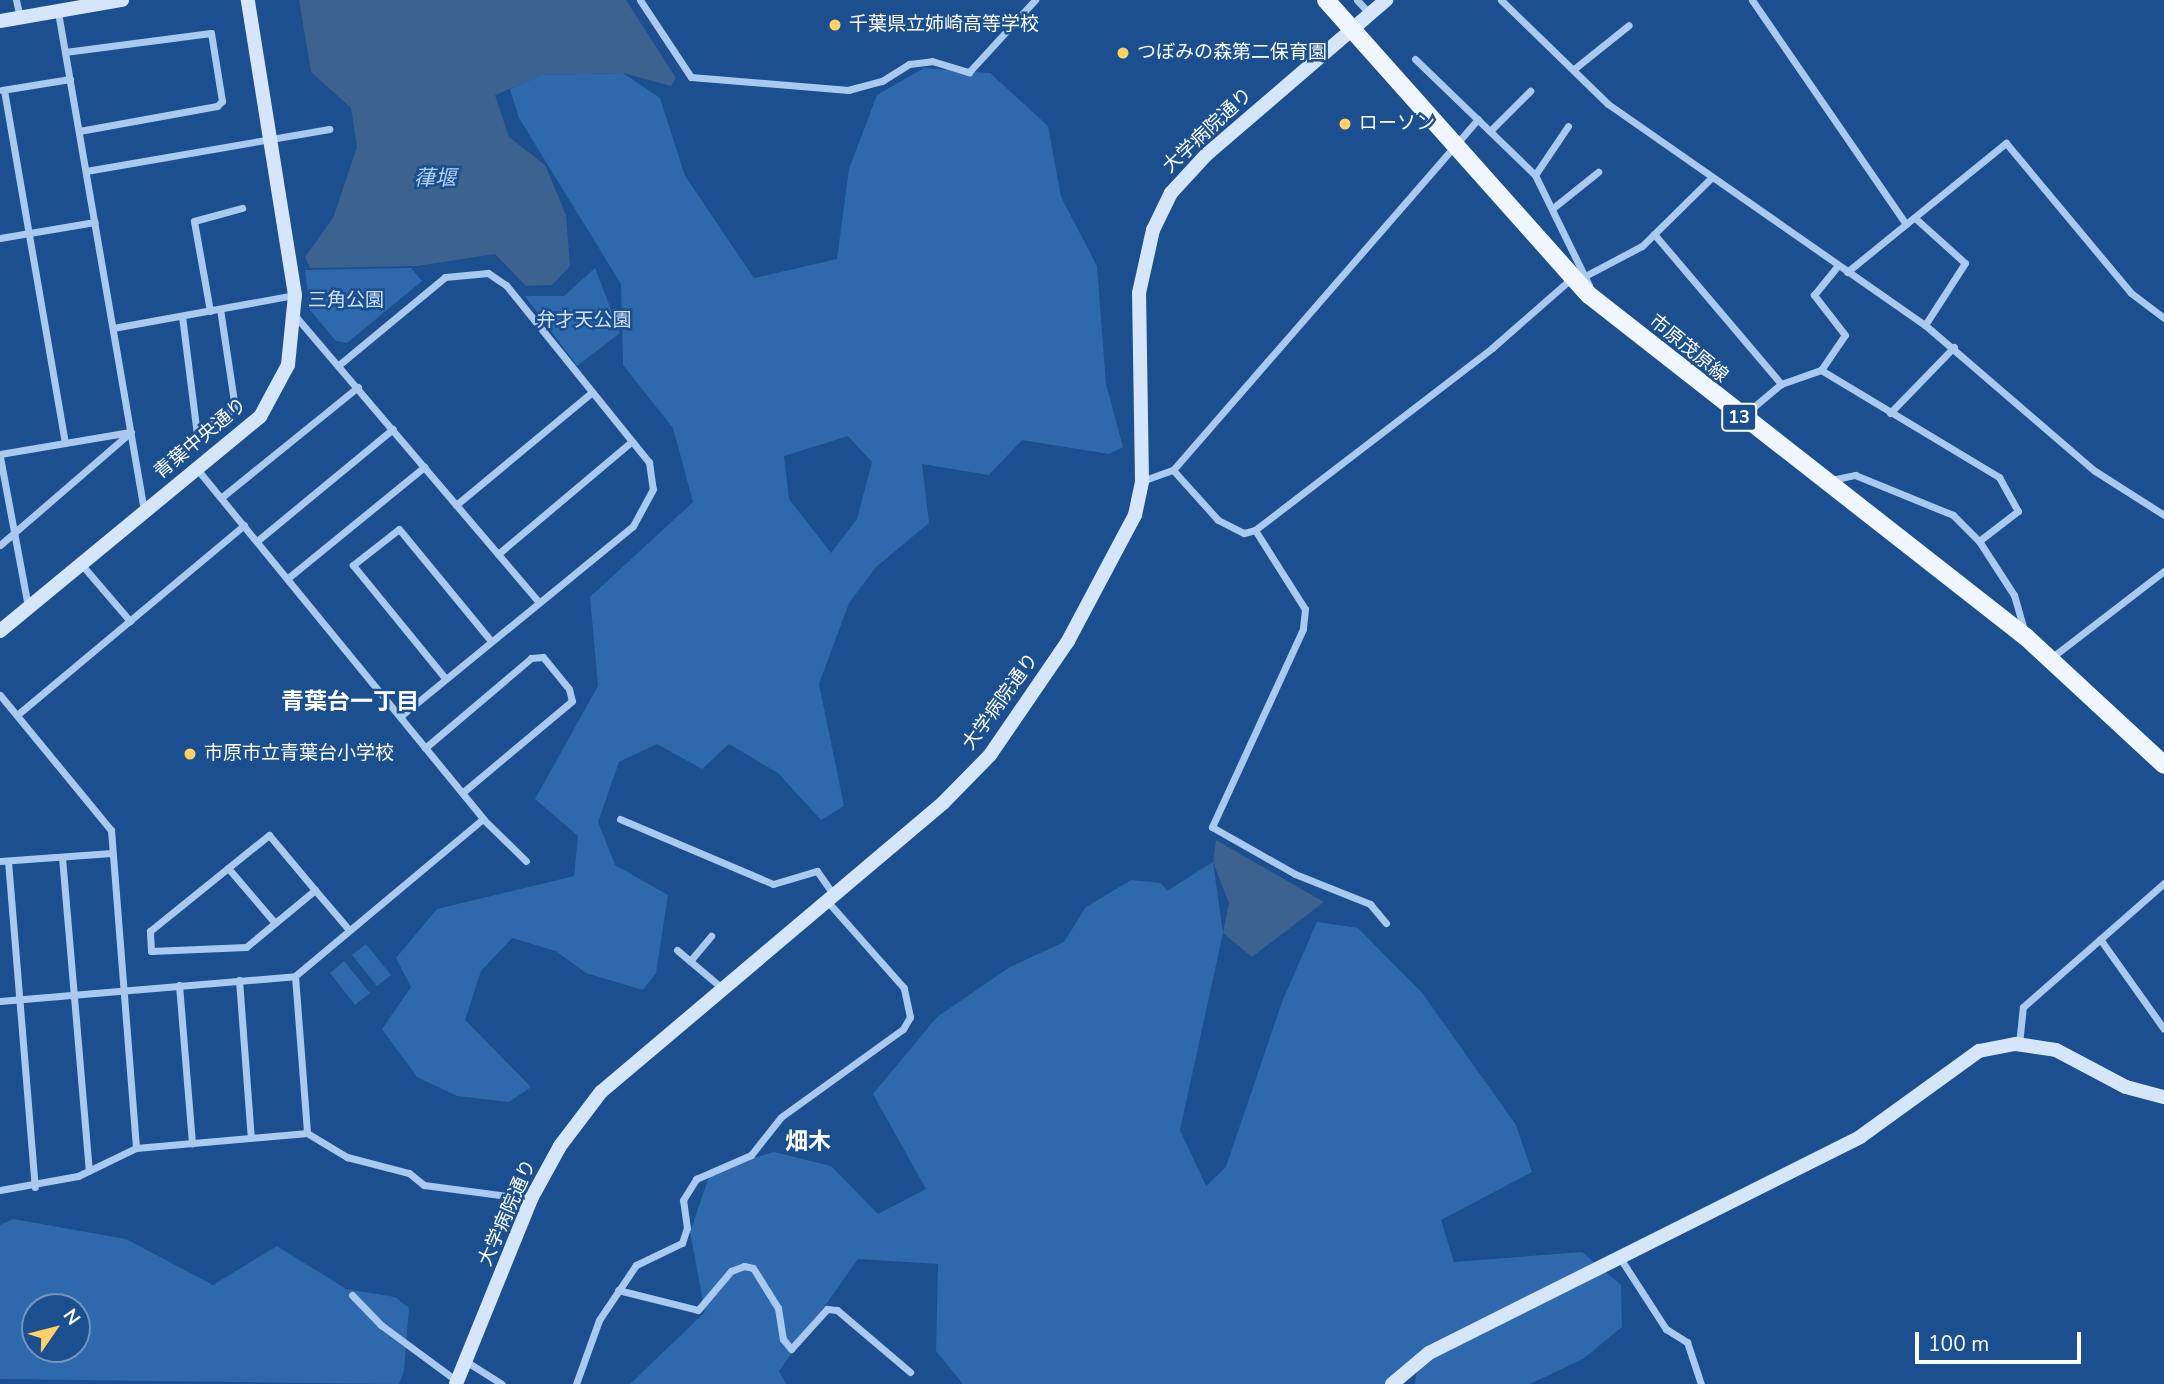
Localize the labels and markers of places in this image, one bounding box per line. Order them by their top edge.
place label: 千葉県立姉崎高等学校 [849,14,1039,36]
marker: 千葉県立姉崎高等学校 [827,17,843,33]
place label: つぼみの森第二保育園 [1137,42,1327,64]
marker: つぼみの森第二保育園 [1115,45,1131,61]
place label: ローソン [1359,113,1435,135]
marker: ローソン [1337,116,1353,132]
place label: 市原市立青葉台小学校 [204,743,394,765]
marker: 市原市立青葉台小学校 [182,746,198,762]

